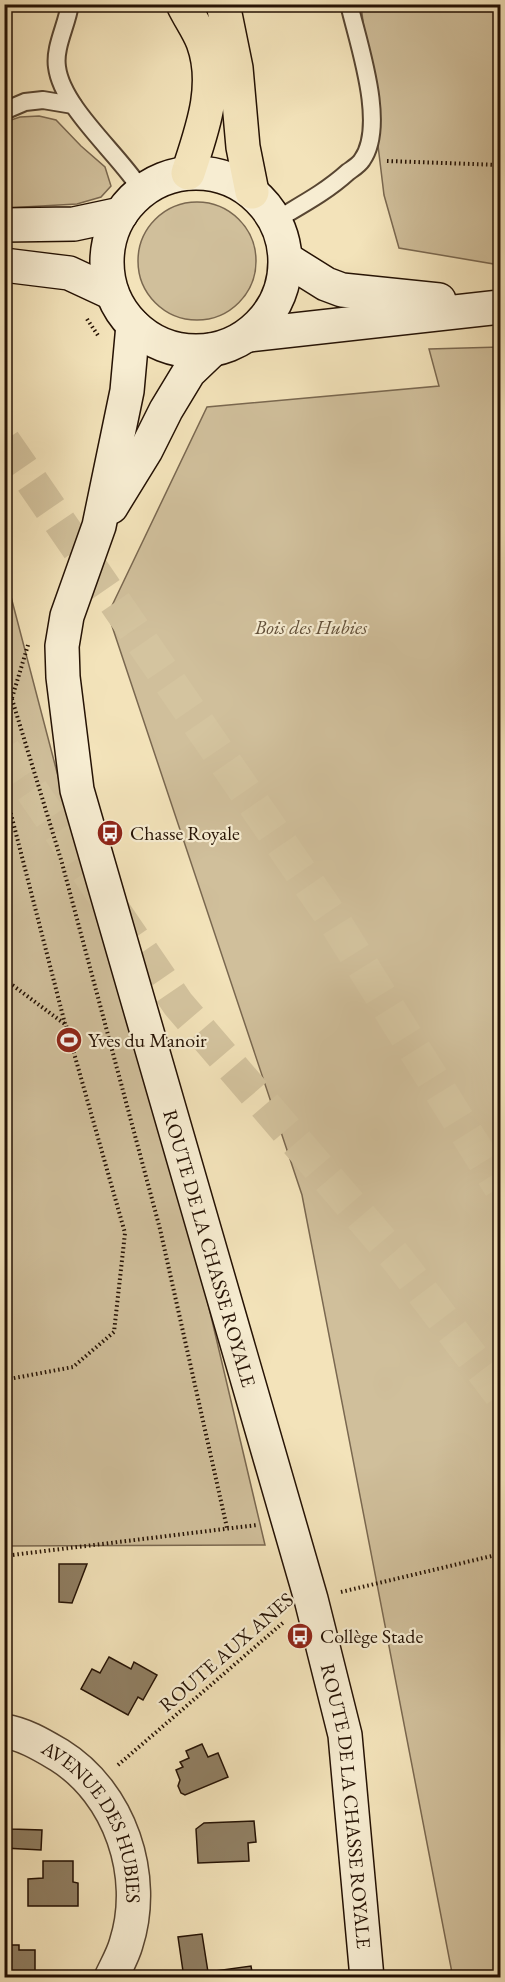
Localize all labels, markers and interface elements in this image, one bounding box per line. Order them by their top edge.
park label: Bois des Hubies [254,614,368,640]
bus stop icon: Chasse Royale [95,818,125,848]
place label: Chasse Royale [130,820,240,846]
sports icon: Yves du Manoir [54,1025,84,1055]
place label: Yves du Manoir [88,1027,207,1053]
street label: ROUTE DE LA CHASSE ROYALE [157,1107,262,1390]
street label: ROUTE AUX ANES [153,1586,299,1718]
bus stop icon: Collège Stade [285,1621,315,1651]
place label: Collège Stade [320,1623,423,1649]
street label: ROUTE DE LA CHASSE ROYALE [315,1661,377,1950]
street label: AVENUE DES HUBIES [36,1734,147,1903]

